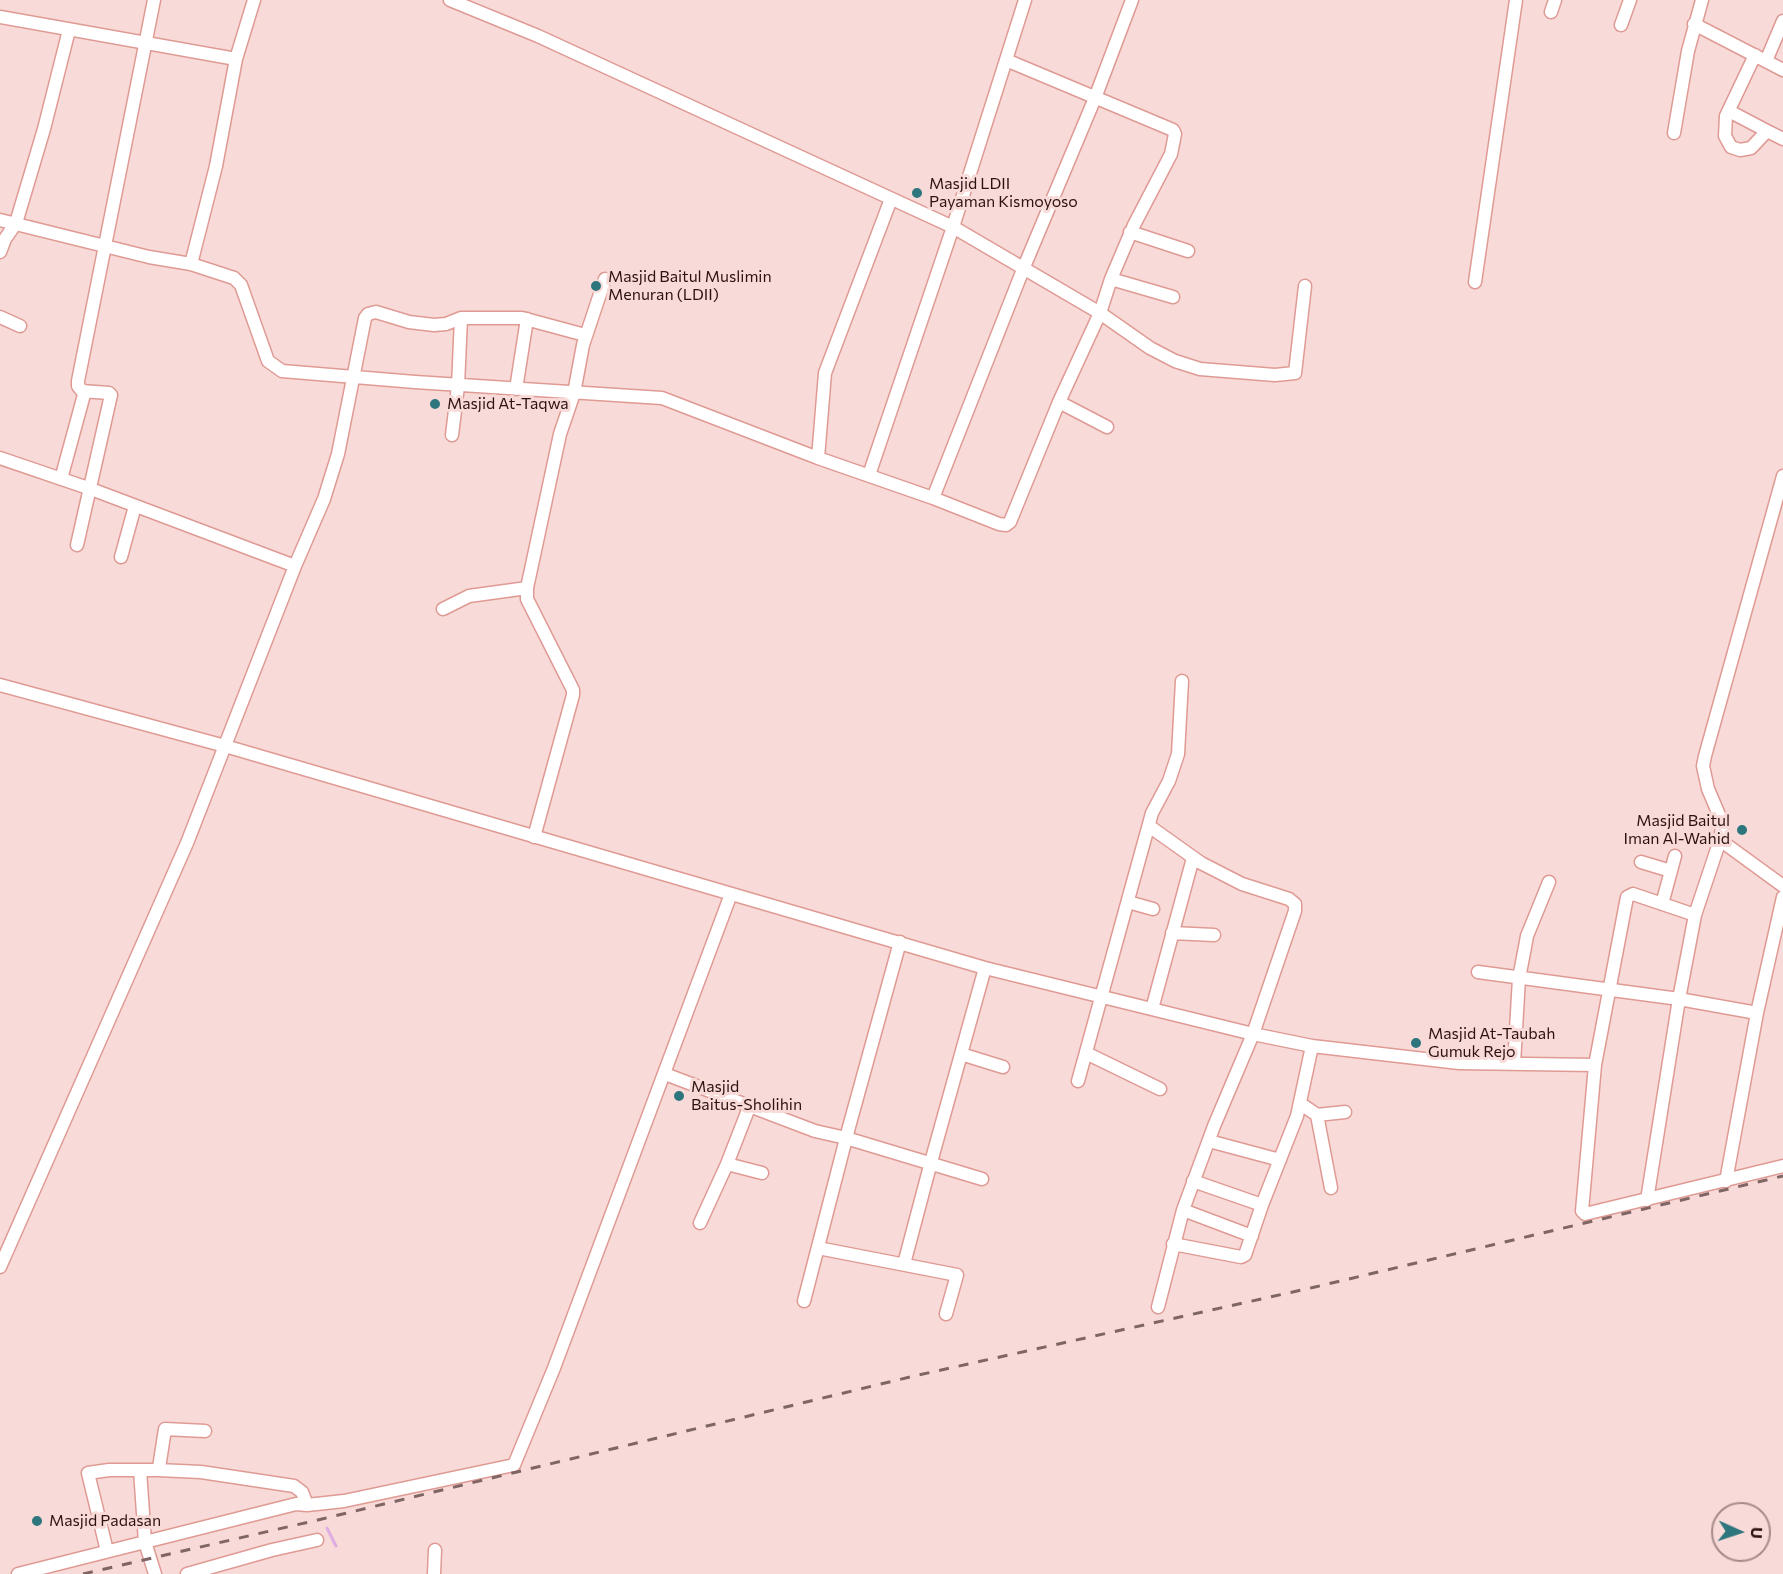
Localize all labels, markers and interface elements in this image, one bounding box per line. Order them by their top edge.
place label: Masjid LDII Payaman Kismoyoso [929,174,1078,212]
marker: Masjid LDII Payaman Kismoyoso [910,186,924,200]
place label: Masjid Baitul Muslimin Menuran (LDII) [608,267,772,305]
marker: Masjid Baitul Muslimin Menuran (LDII) [589,279,603,293]
place label: Masjid At-Taqwa [447,394,569,414]
marker: Masjid At-Taqwa [428,397,442,411]
place label: Masjid Baitul Iman Al-Wahid [1624,811,1730,849]
marker: Masjid Baitul Iman Al-Wahid [1735,823,1749,837]
place label: Masjid At-Taubah Gumuk Rejo [1428,1024,1555,1062]
marker: Masjid At-Taubah Gumuk Rejo [1409,1036,1423,1050]
place label: Masjid Baitus-Sholihin [691,1077,802,1115]
marker: Masjid Baitus-Sholihin [672,1089,686,1103]
north arrow [1711,1502,1771,1562]
place label: Masjid Padasan [49,1511,161,1531]
marker: Masjid Padasan [30,1514,44,1528]
text: U [1748,1527,1767,1539]

